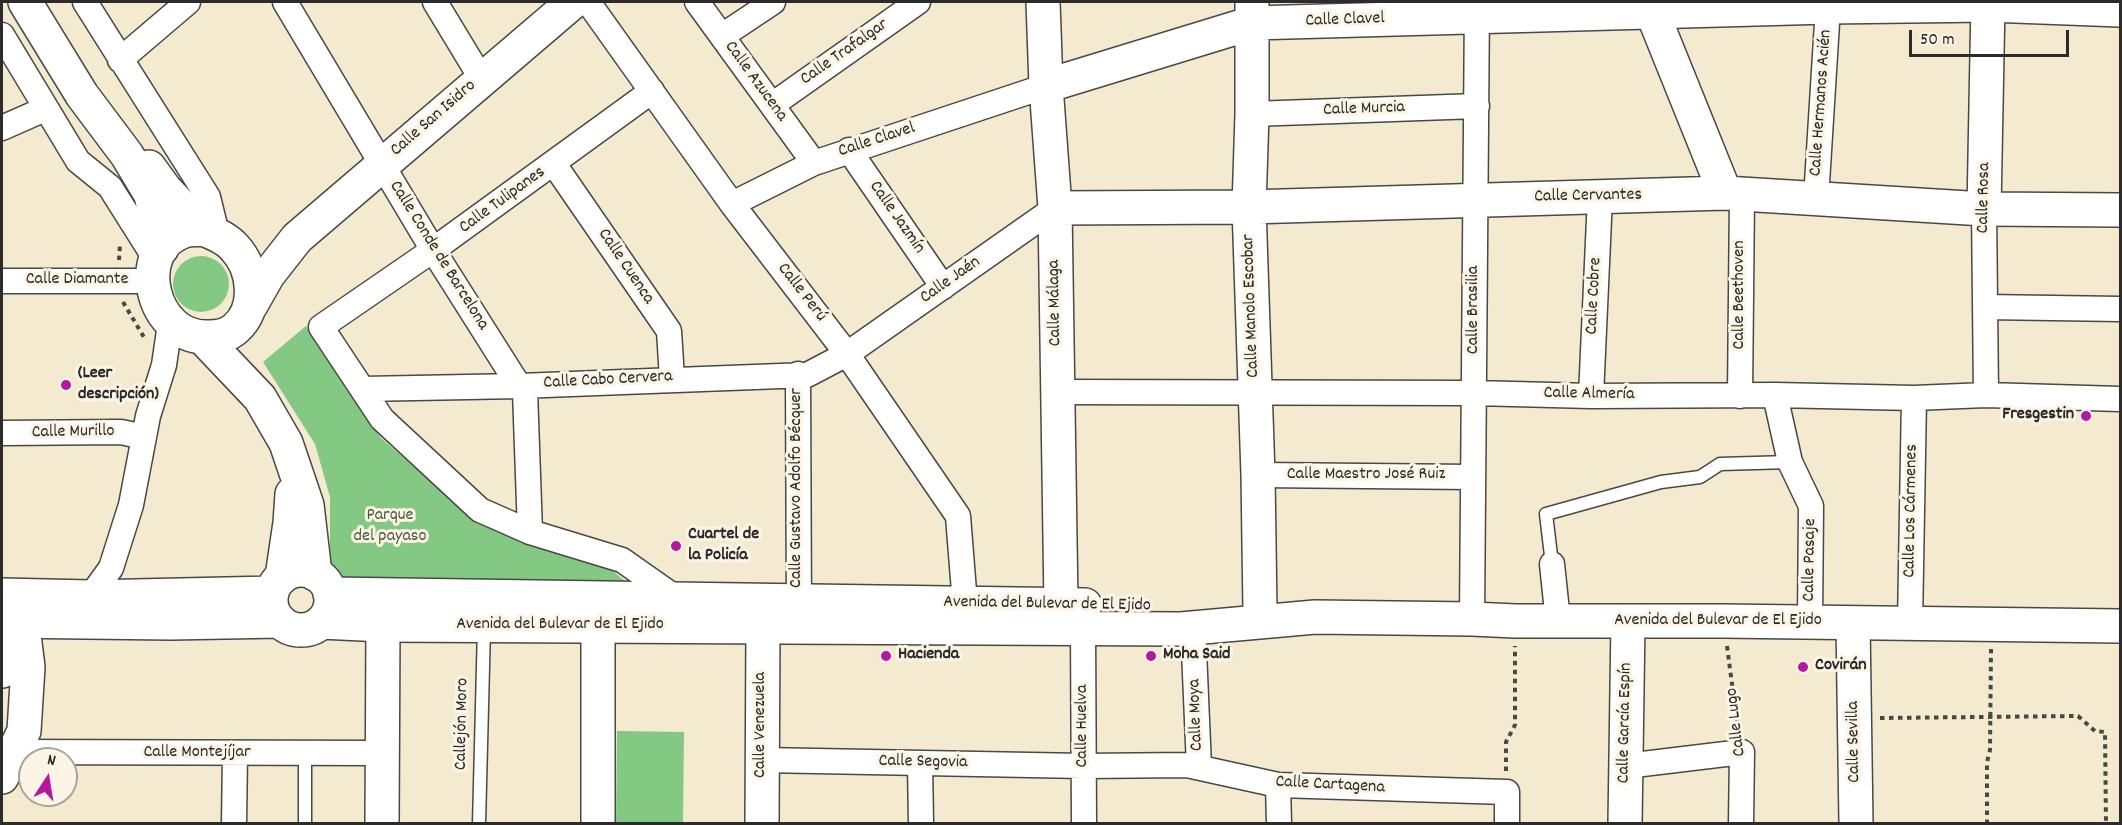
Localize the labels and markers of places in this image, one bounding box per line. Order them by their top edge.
place label: (Leer descripción) [78,364,159,406]
marker: (Leer descripción) [59,378,73,392]
place label: Fresgestin [2002,405,2074,427]
marker: Fresgestin [2079,409,2093,423]
place label: Cuartel de la Policía [688,525,759,568]
marker: Cuartel de la Policía [669,539,683,553]
place label: Hacienda [898,645,959,667]
place label: Moha Said [1163,645,1230,667]
marker: Hacienda [879,649,893,663]
marker: Moha Said [1144,649,1158,663]
place label: Covirán [1815,656,1867,678]
marker: Covirán [1796,660,1810,674]

